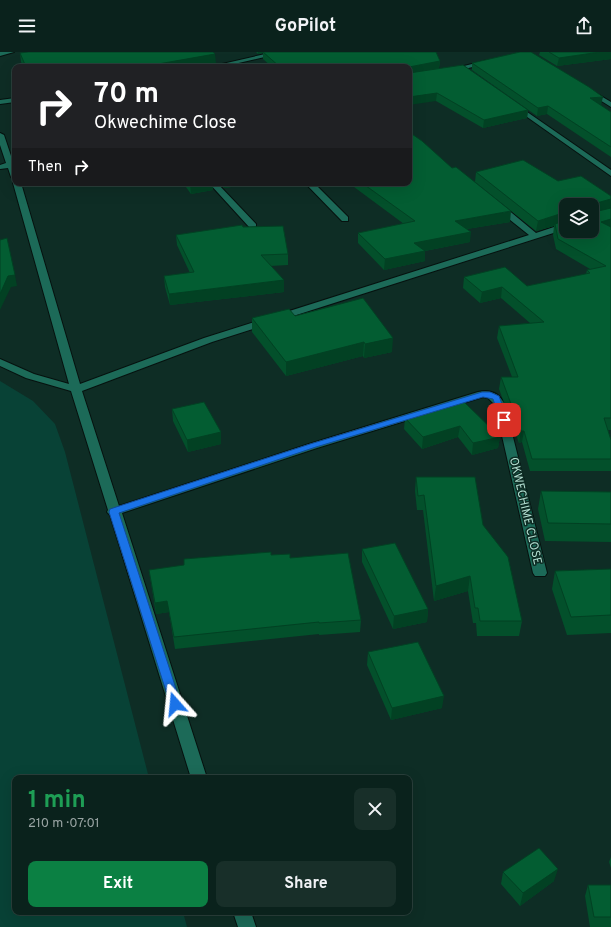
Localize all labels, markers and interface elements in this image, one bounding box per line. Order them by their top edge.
icon: menu [16,15,38,37]
text: GoPilot [275,15,336,38]
icon: share [573,15,595,37]
text: 70 m [94,77,159,113]
icon: right [28,80,80,132]
text: Okwechime Close [94,112,236,135]
icon: right [70,156,92,178]
text: Then [28,158,62,177]
map controls [559,198,599,238]
button: layers [559,198,599,238]
pin [487,403,521,437]
icon: arrive [493,409,515,431]
street label: OKWECHIME CLOSE [505,456,545,566]
position arrow [154,683,196,725]
text: 1 min [28,786,86,816]
button: close [354,788,396,830]
text: 210 m · 07:01 [28,816,100,832]
button: Exit [28,861,208,907]
button: Share [216,861,396,907]

